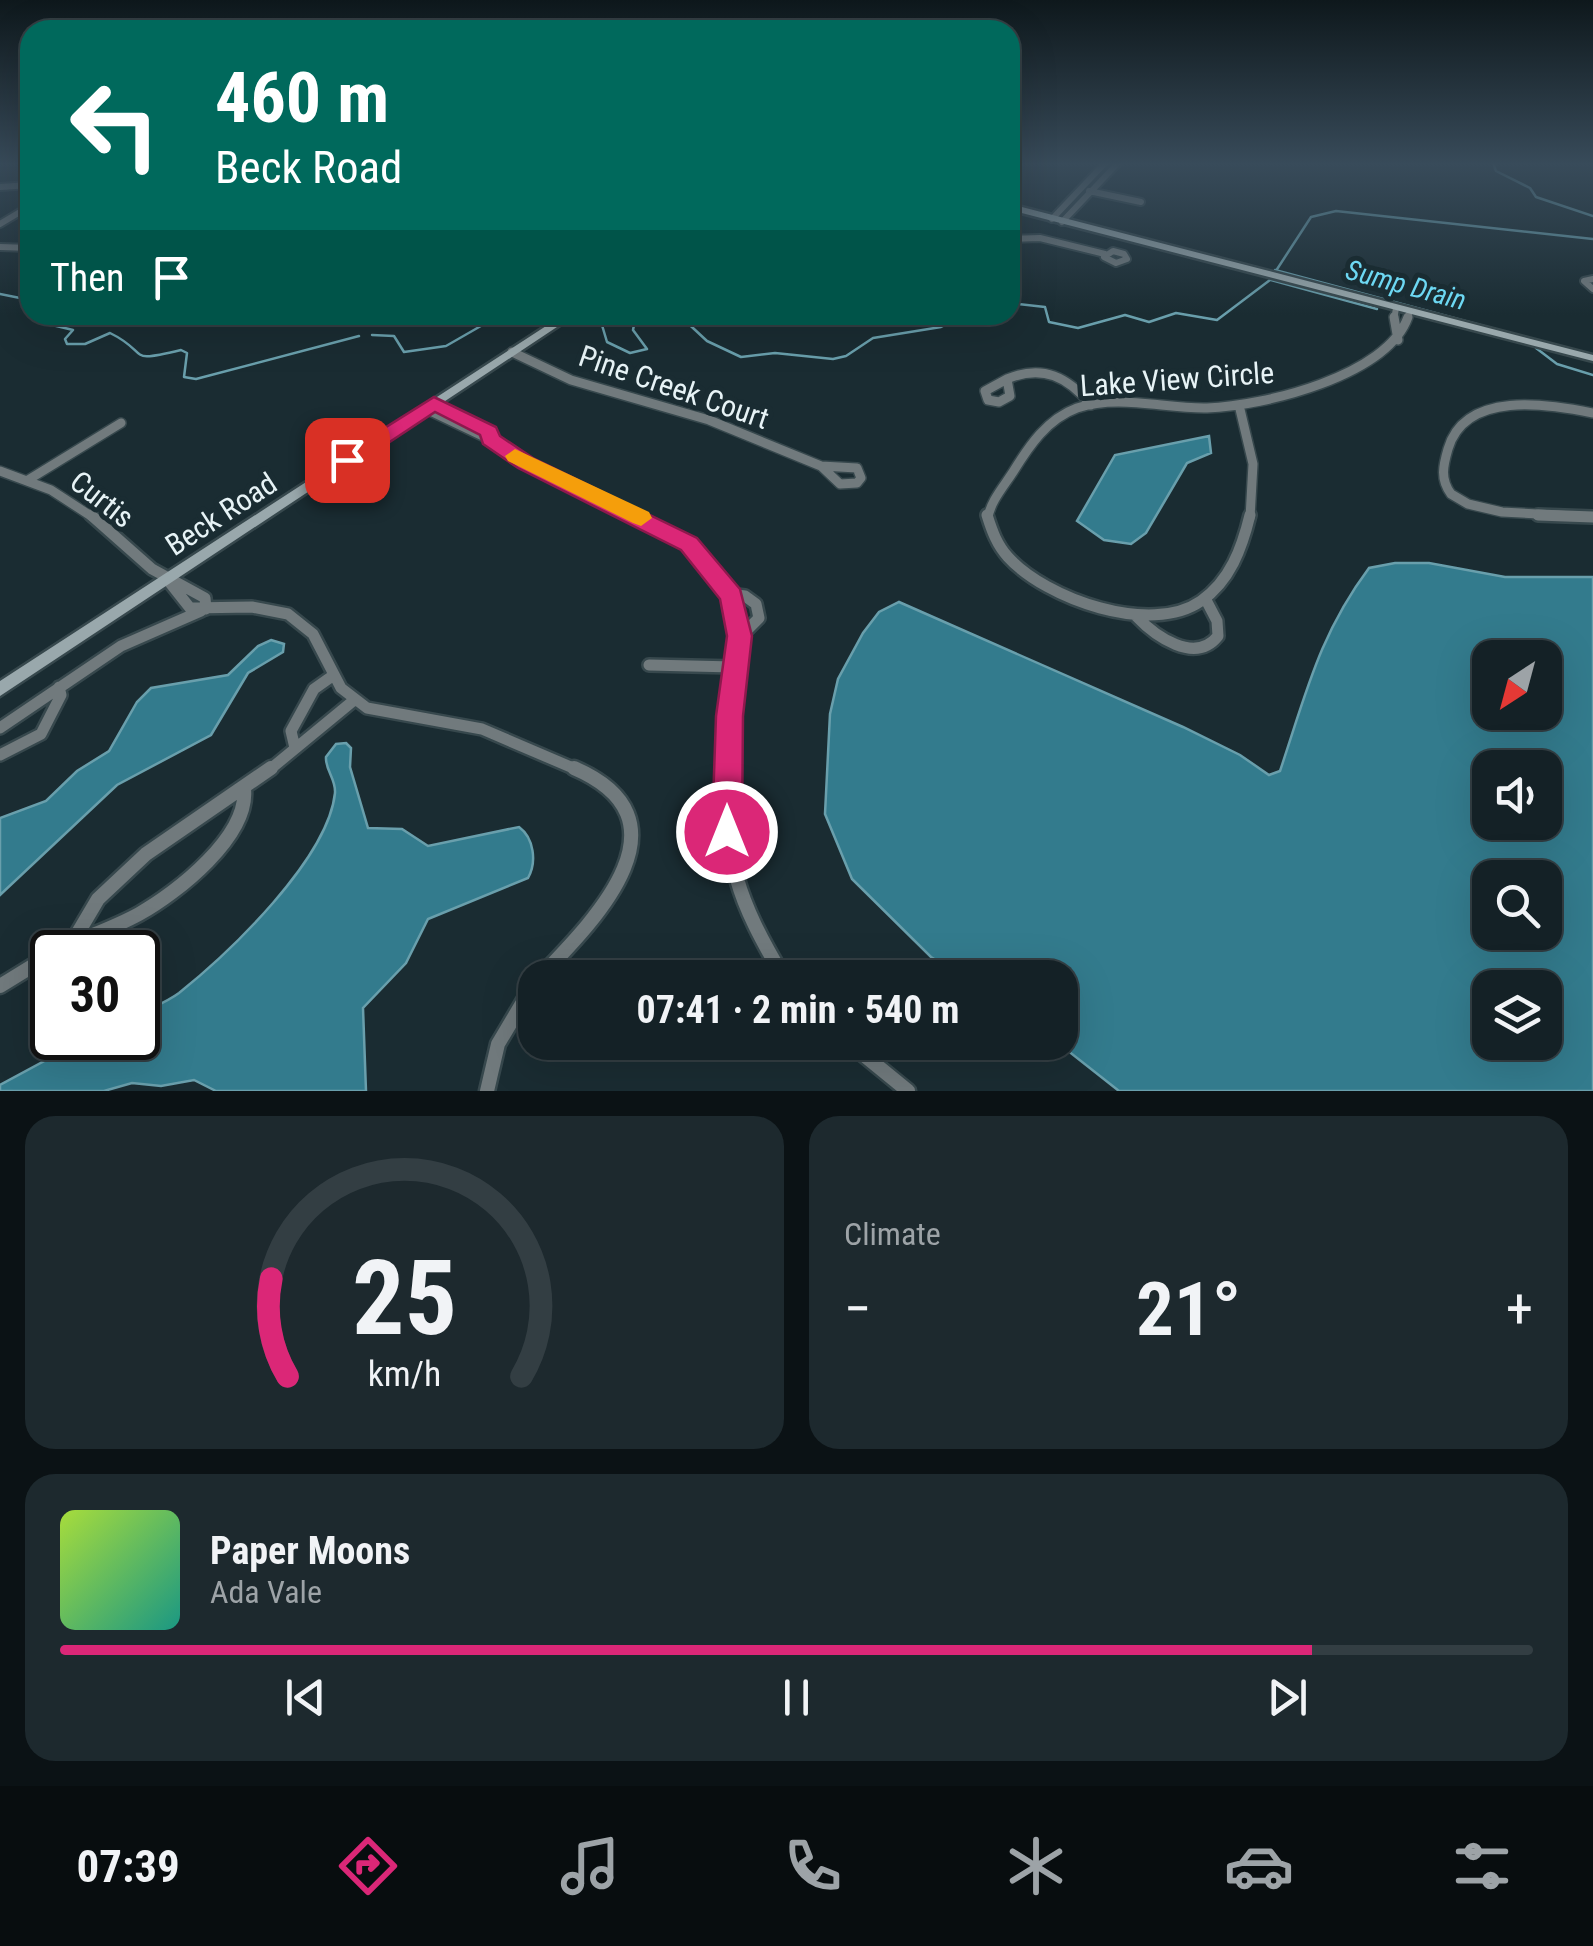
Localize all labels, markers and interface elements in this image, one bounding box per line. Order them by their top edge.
text: 460 m [215,57,389,139]
icon: left [50,60,180,190]
text: Beck Road [215,141,402,194]
icon: arrive [144,250,199,305]
water label: Sump Drain [1342,253,1470,317]
text: Then [50,256,124,300]
street label: Pine Creek Court [574,338,774,436]
street label: Lake View Circle [1079,355,1275,403]
pin [305,418,390,503]
icon: arrive [320,433,375,488]
street label: Curtis [63,463,141,535]
street label: Beck Road [159,465,283,563]
north arrow [1472,640,1562,730]
map controls [1472,640,1562,1060]
button: sound [1472,750,1562,840]
position arrow [675,780,779,884]
button: search [1472,860,1562,950]
speed limit sign: 30 [30,930,160,1060]
button: layers [1472,970,1562,1060]
text: 07:41 · 2 min · 540 m [637,988,959,1032]
text: Climate [844,1215,941,1253]
text: 25 [352,1238,457,1359]
text: 21° [1136,1265,1241,1353]
text: − [844,1277,872,1341]
text: + [1506,1277,1533,1341]
text: km/h [368,1353,441,1395]
text: Paper Moons [210,1529,410,1573]
text: Ada Vale [210,1573,322,1611]
icon: previous [278,1670,333,1725]
icon: pause [769,1670,824,1725]
icon: next [1260,1670,1315,1725]
icon: directions [333,1831,403,1901]
icon: music [555,1831,625,1901]
icon: phone [778,1831,848,1901]
icon: climate [1001,1831,1071,1901]
icon: car [1224,1831,1294,1901]
icon: filters [1447,1831,1517,1901]
text: 07:39 [76,1840,180,1893]

